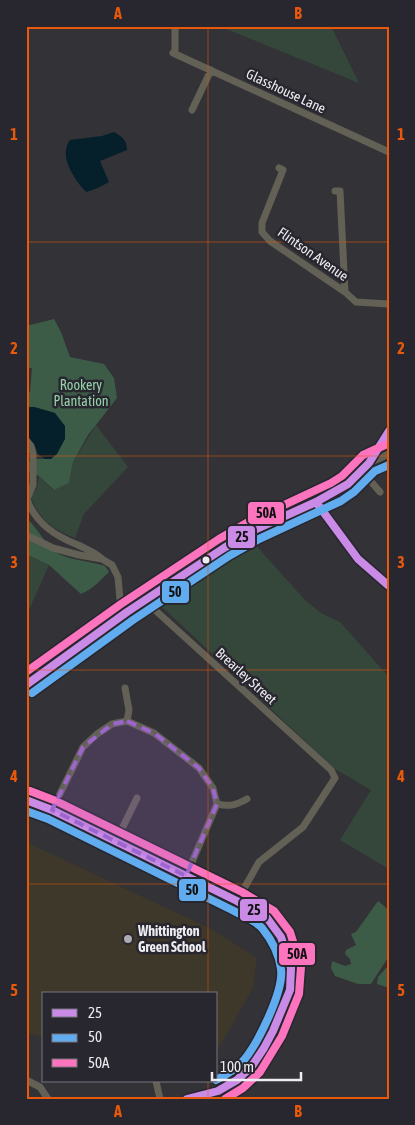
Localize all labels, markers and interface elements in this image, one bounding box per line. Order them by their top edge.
text: A [113,4,122,22]
text: B [294,4,302,22]
street label: Glasshouse Lane [244,66,328,116]
text: 1 [10,125,18,143]
text: 1 [397,125,405,143]
street label: Flintson Avenue [275,224,351,284]
text: 2 [10,339,18,357]
text: 2 [397,339,405,357]
park label: Rookery Plantation [53,377,109,409]
line badge: 50A [247,501,285,525]
text: 50A [256,505,276,521]
line badge: 25 [227,525,256,549]
text: 25 [235,529,249,545]
text: 3 [10,553,18,571]
text: 3 [397,553,405,571]
unlabelled marker [201,555,211,565]
line badge: 50 [161,580,190,604]
text: 50 [168,584,182,600]
street label: Brearley Street [212,645,280,707]
text: 4 [9,767,18,785]
text: 4 [396,767,405,785]
line badge: 50 [178,878,207,902]
text: 50 [185,882,199,898]
line badge: 25 [239,898,268,922]
text: 25 [247,902,261,918]
place label: Whittington Green School [137,923,206,955]
marker: Whittington Green School [122,933,134,945]
line badge: 50A [278,942,316,966]
text: 50A [287,946,307,962]
text: 5 [10,981,18,999]
text: 5 [397,981,405,999]
legend [42,992,218,1082]
text: 25 [88,1004,102,1021]
text: 50 [88,1028,102,1045]
scale bar [212,1050,301,1082]
text: 50A [88,1054,110,1071]
text: 100 m [220,1058,254,1075]
text: A [113,1102,122,1120]
text: B [294,1102,302,1120]

